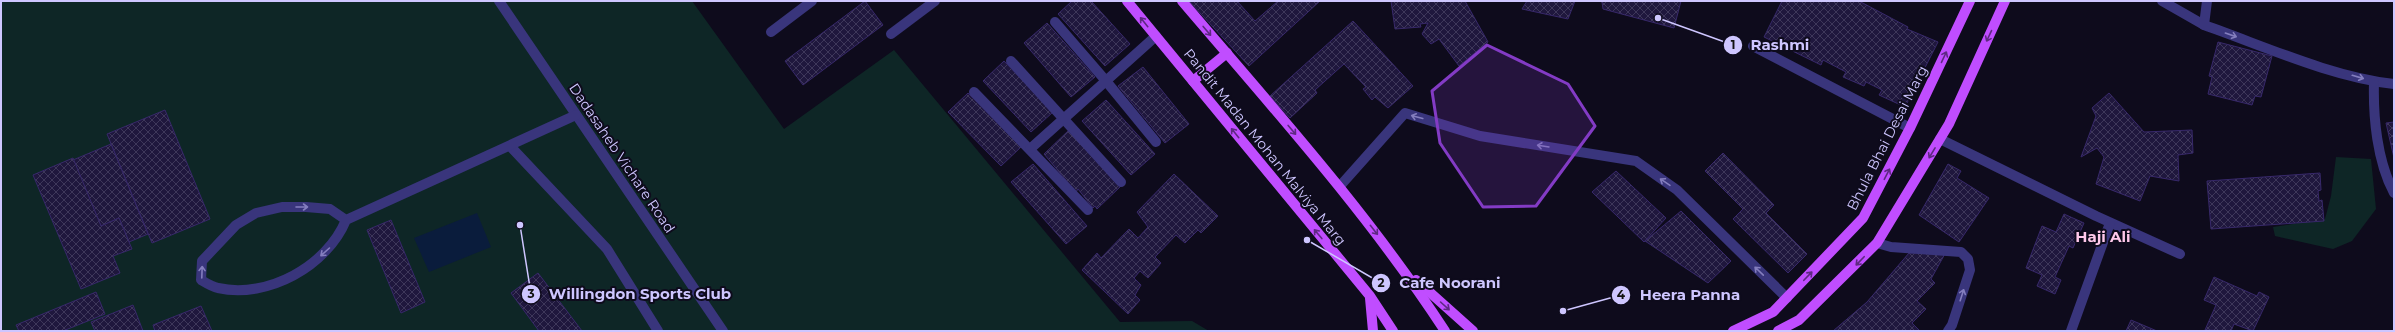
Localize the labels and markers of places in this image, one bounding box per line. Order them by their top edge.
callout: Rashmi [1723,31,1818,58]
callout: Cafe Noorani [1371,270,1508,297]
callout: Willingdon Sports Club [521,280,739,307]
callout: Heera Panna [1611,281,1748,308]

